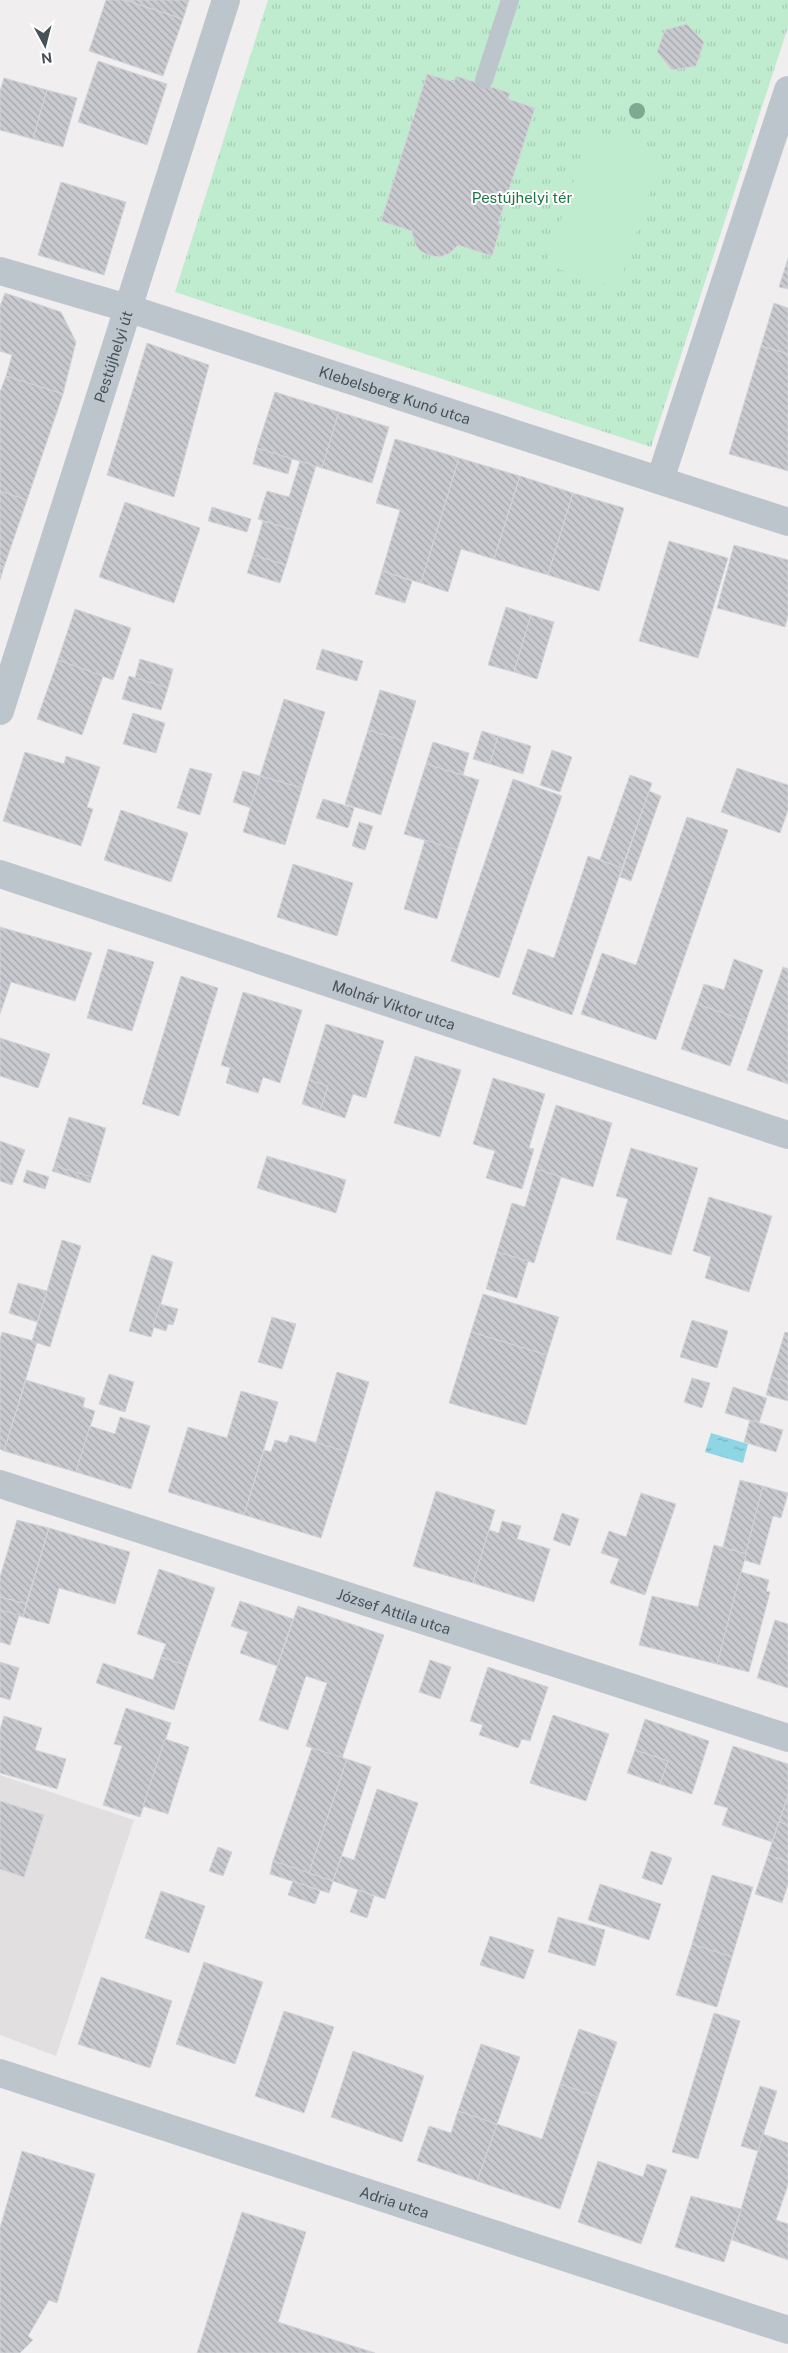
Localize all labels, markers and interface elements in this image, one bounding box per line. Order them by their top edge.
north arrow [20,20,70,70]
text: N [40,49,53,67]
park label: Pestújhelyi tér [472,189,572,206]
street label: Pestújhelyi út [90,308,135,404]
street label: Klebelsberg Kunó utca [317,362,473,427]
street label: Molnár Viktor utca [330,976,458,1033]
street label: József Attila utca [335,1585,453,1637]
street label: Adria utca [358,2182,431,2221]

